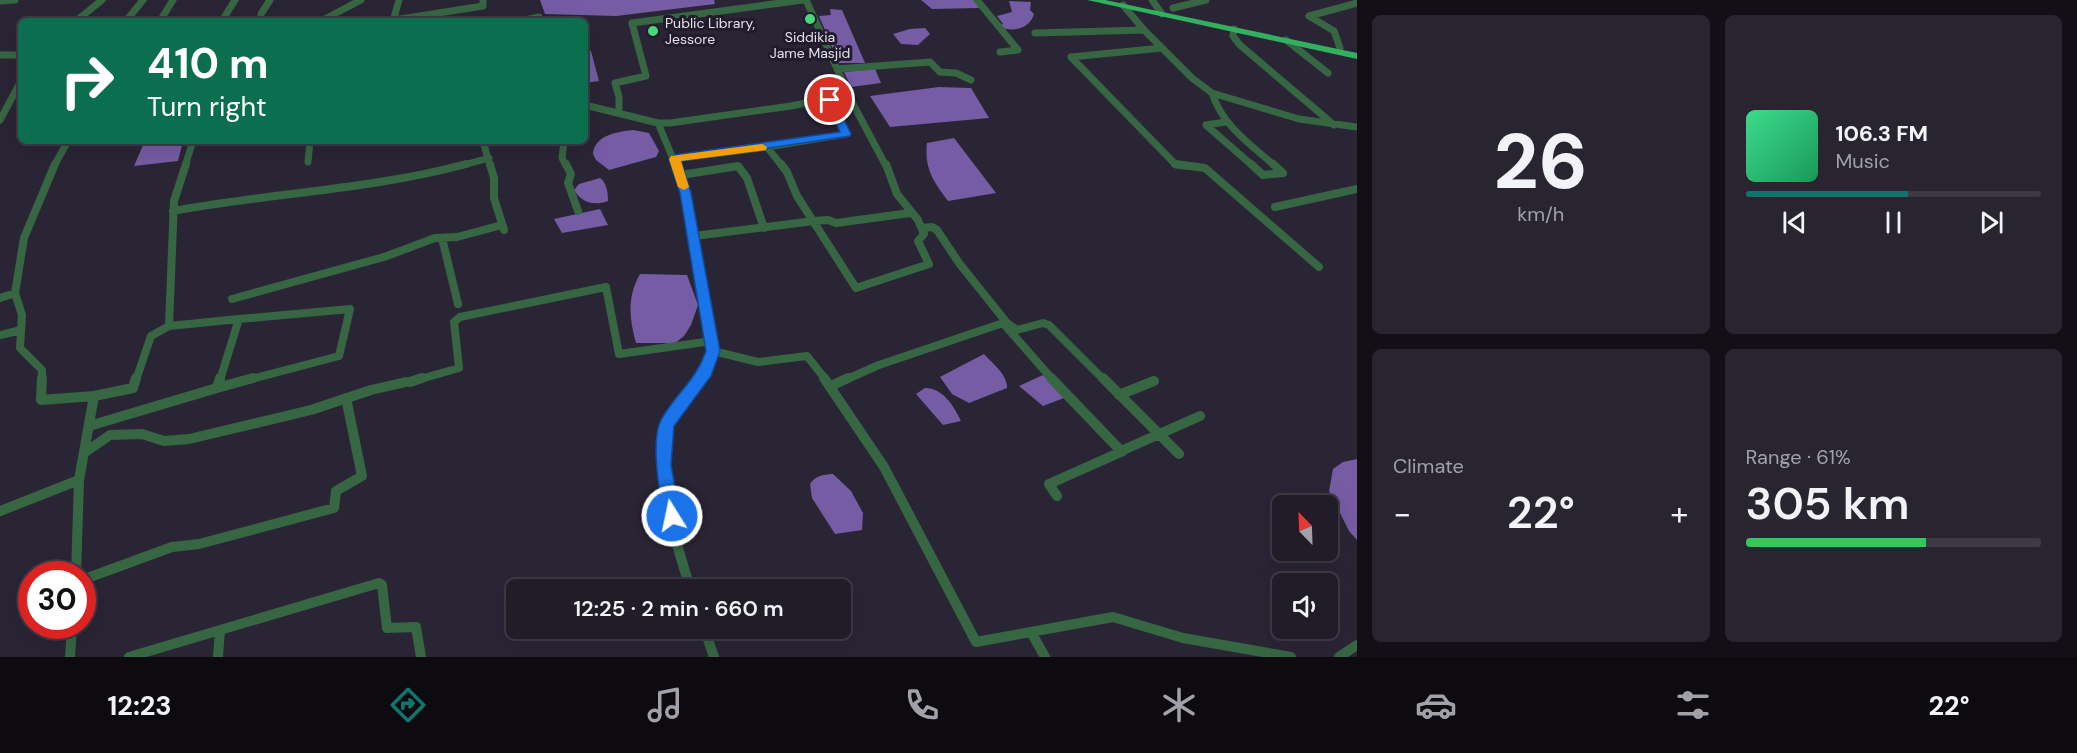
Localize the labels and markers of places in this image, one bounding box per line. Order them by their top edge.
marker: Siddikia Jame Masjid [803,12,817,26]
place label: Public Library, Jessore [665,14,756,48]
marker: Public Library, Jessore [646,24,660,38]
place label: Siddikia Jame Masjid [770,28,850,62]
pin [804,74,855,125]

